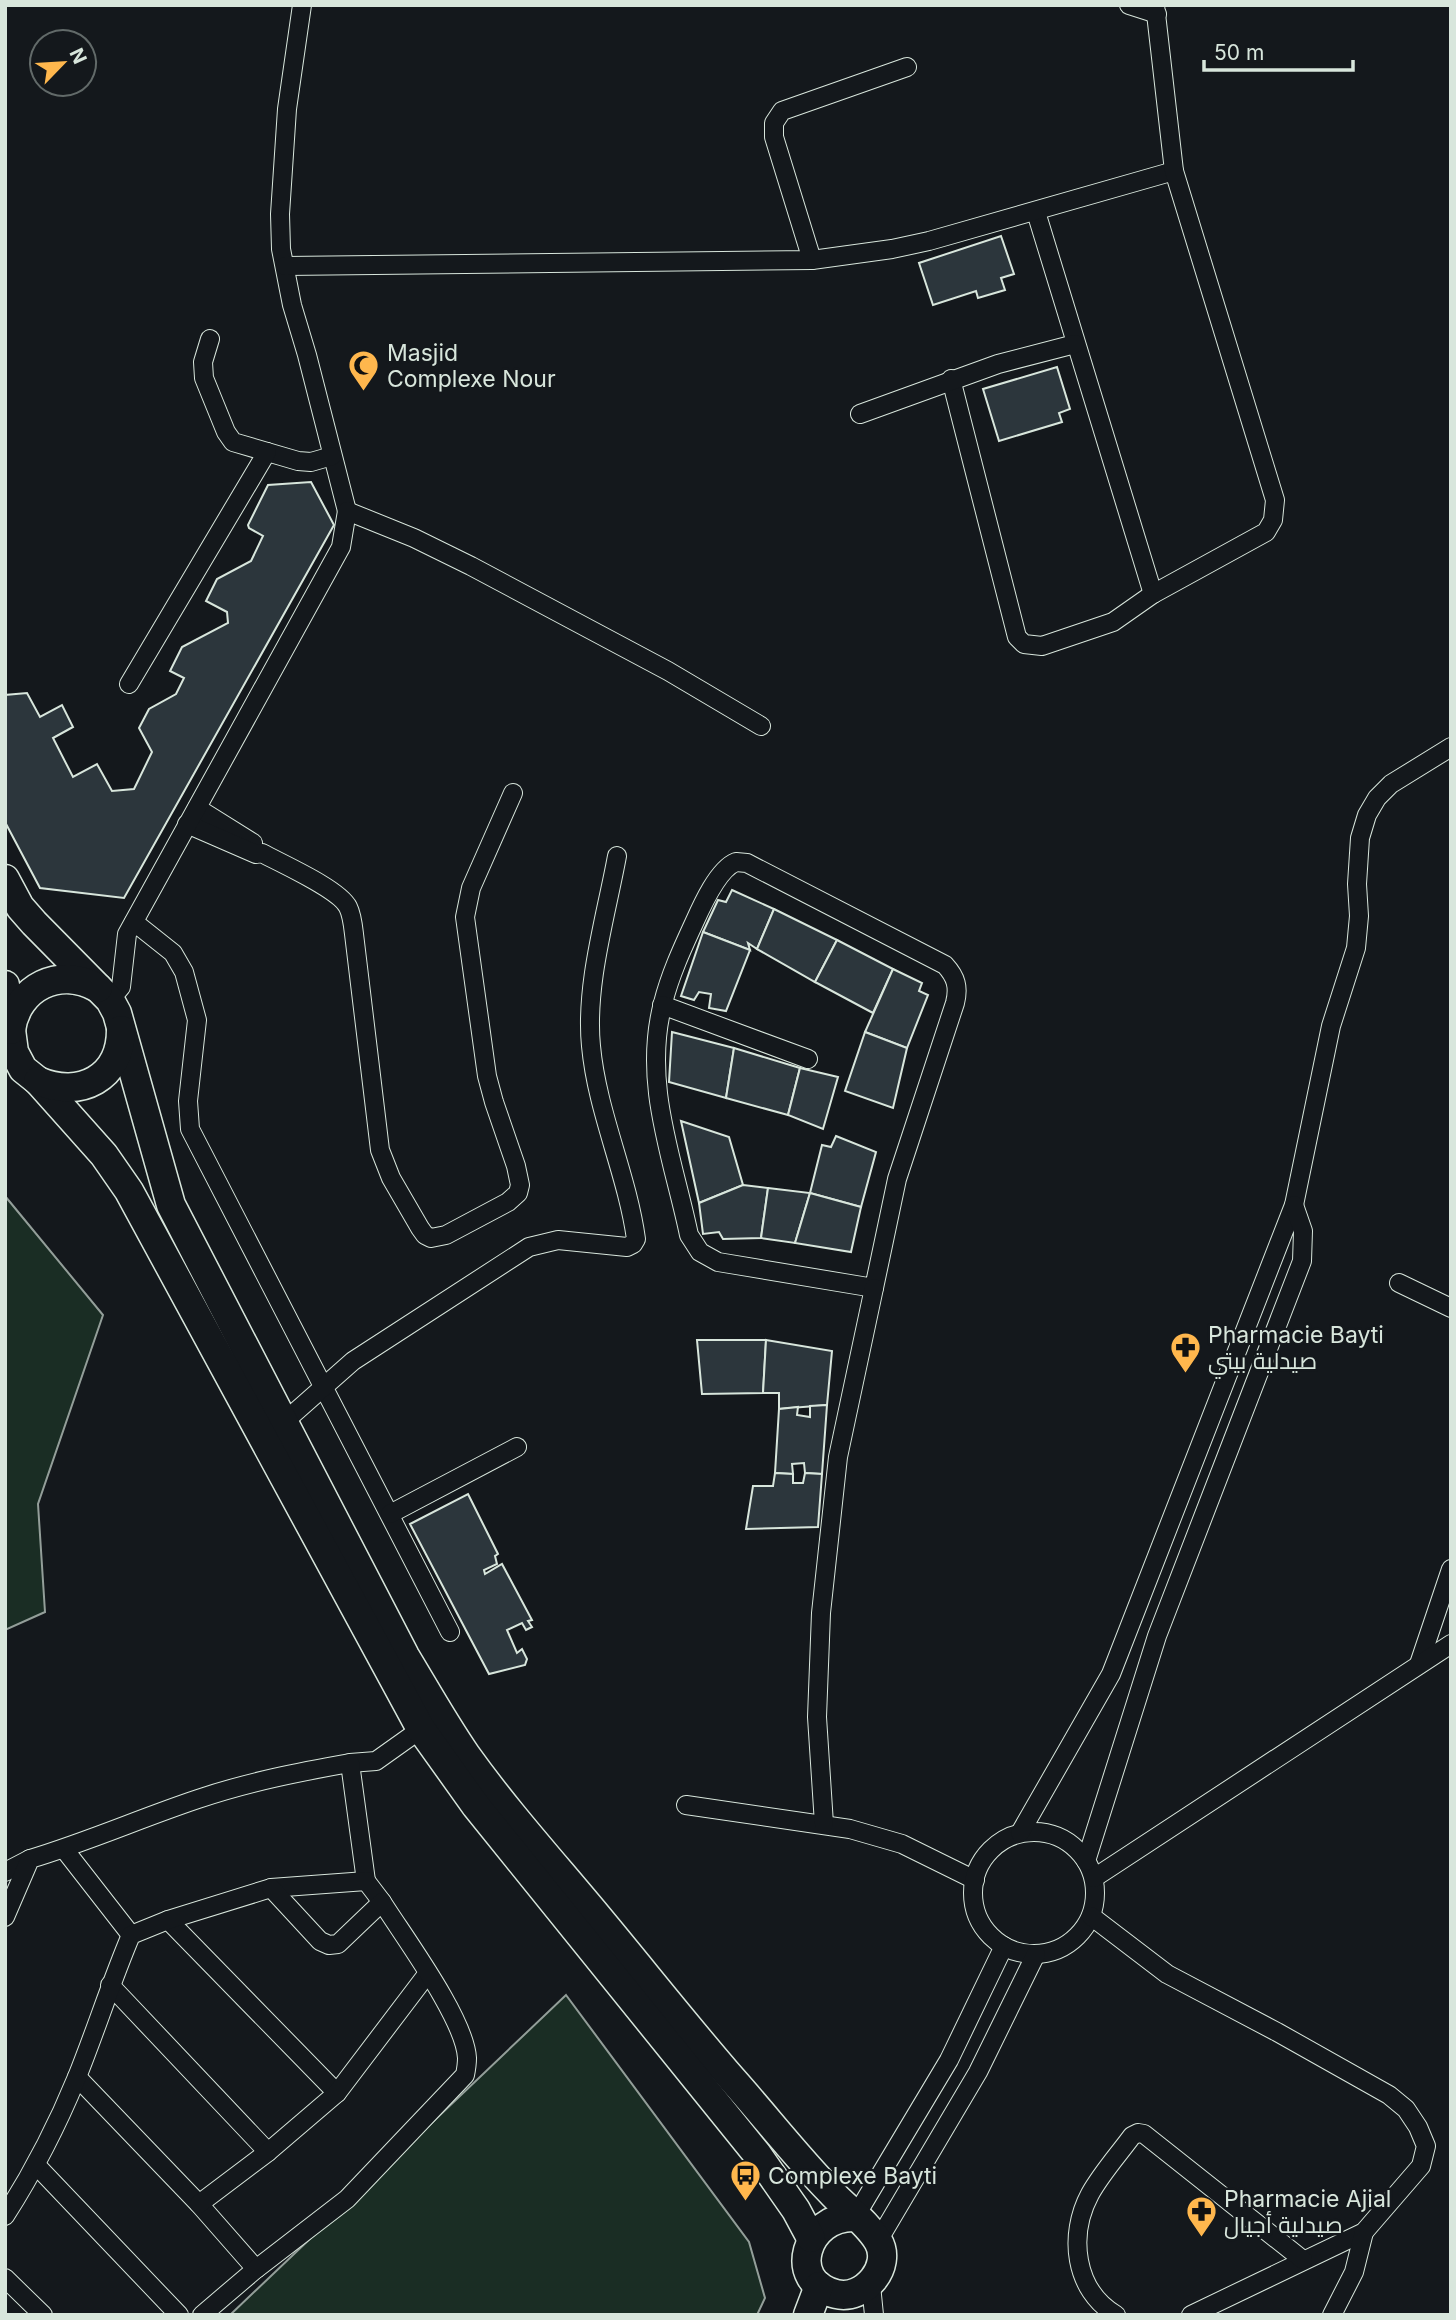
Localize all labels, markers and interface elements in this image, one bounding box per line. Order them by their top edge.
north arrow [28,28,98,98]
scale bar [1204,28,1353,72]
text: 50 m [1214,40,1264,65]
text: N [64,45,91,67]
place label: Masjid Complexe Nour [387,339,556,393]
mosque icon: Masjid Complexe Nour [347,349,381,393]
place label: Pharmacie Bayti صيدلية بيتي [1208,1321,1384,1379]
pharmacy icon: Pharmacie Bayti صيدلية بيتي [1168,1331,1202,1375]
bus stop icon: Complexe Bayti [728,2159,762,2203]
place label: Complexe Bayti [768,2162,937,2190]
place label: Pharmacie Ajial صيدلية أجيال [1224,2185,1391,2239]
pharmacy icon: Pharmacie Ajial صيدلية أجيال [1184,2195,1218,2239]

